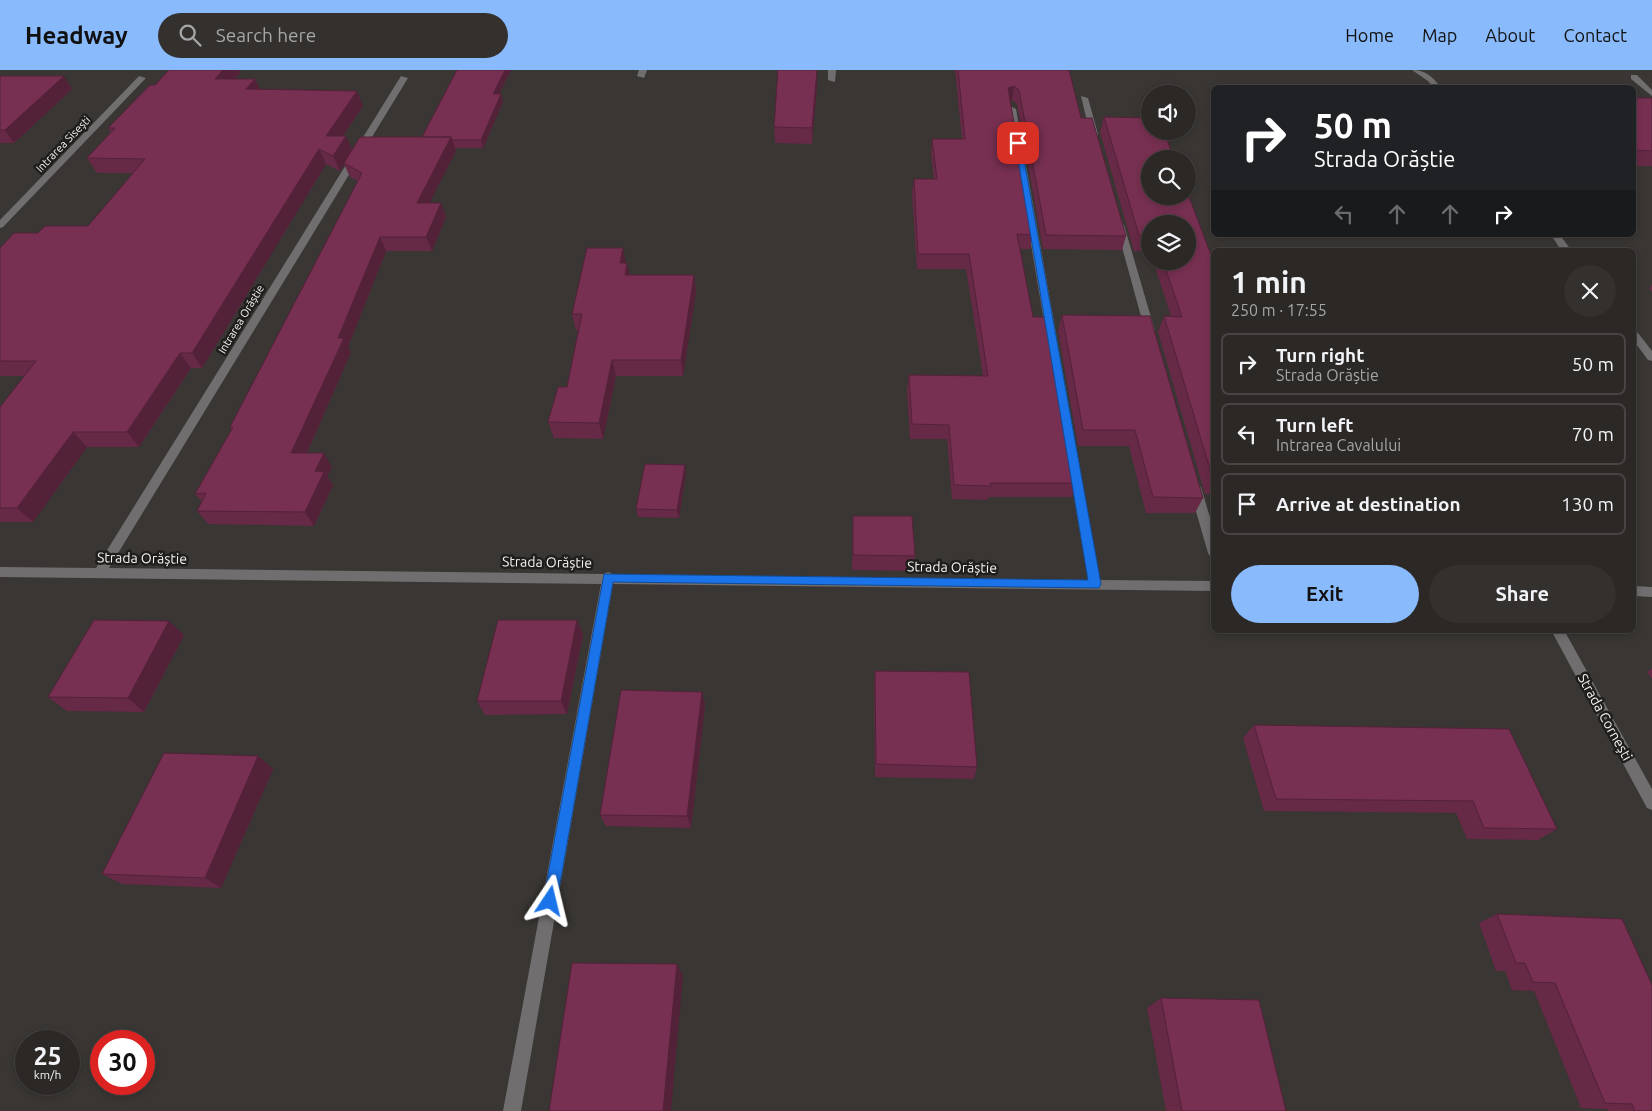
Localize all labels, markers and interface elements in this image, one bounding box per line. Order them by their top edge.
search box [158,13,508,58]
icon: search [176,21,204,49]
text: Headway [25,22,128,49]
text: Search here [216,24,316,46]
text: Home [1345,25,1394,45]
text: Map [1422,25,1457,45]
text: About [1485,25,1535,45]
text: Contact [1563,25,1627,45]
map controls [1141,85,1196,270]
button: sound [1141,85,1196,140]
icon: right [1231,105,1296,170]
text: 50 m [1314,105,1392,145]
street label: Intrarea Sisești [33,114,93,174]
pin [997,122,1039,164]
icon: arrive [1004,129,1032,157]
text: Strada Orăștie [1314,146,1455,171]
button: search [1141,150,1196,205]
icon: left [1330,200,1358,228]
icon: ahead [1383,200,1411,228]
icon: ahead [1436,200,1464,228]
icon: right [1489,200,1517,228]
button: layers [1141,215,1196,270]
text: 1 min [1231,265,1307,299]
button: close [1564,265,1616,317]
street label: Intrarea Orăștie [216,283,266,355]
text: 250 m · 17:55 [1231,301,1327,319]
text: Turn right [1276,344,1364,366]
icon: right [1233,350,1261,378]
text: 50 m [1572,353,1614,375]
text: Strada Orăștie [1276,366,1379,384]
text: Turn left [1276,414,1354,436]
icon: left [1233,420,1261,448]
text: 70 m [1572,423,1614,445]
text: Intrarea Cavalului [1276,436,1401,454]
icon: arrive [1233,490,1261,518]
text: Arrive at destination [1276,493,1461,515]
text: 130 m [1561,493,1614,515]
street label: Strada Orăștie [97,549,187,567]
street label: Strada Orăștie [502,553,592,571]
street label: Strada Orăștie [907,558,997,576]
button: Exit [1231,565,1419,623]
button: Share [1429,565,1616,623]
street label: Strada Cornești [1575,671,1635,763]
position arrow [523,874,575,926]
speed limit sign: 30 [90,1030,155,1095]
text: 25 [33,1042,62,1070]
text: km/h [34,1068,61,1081]

